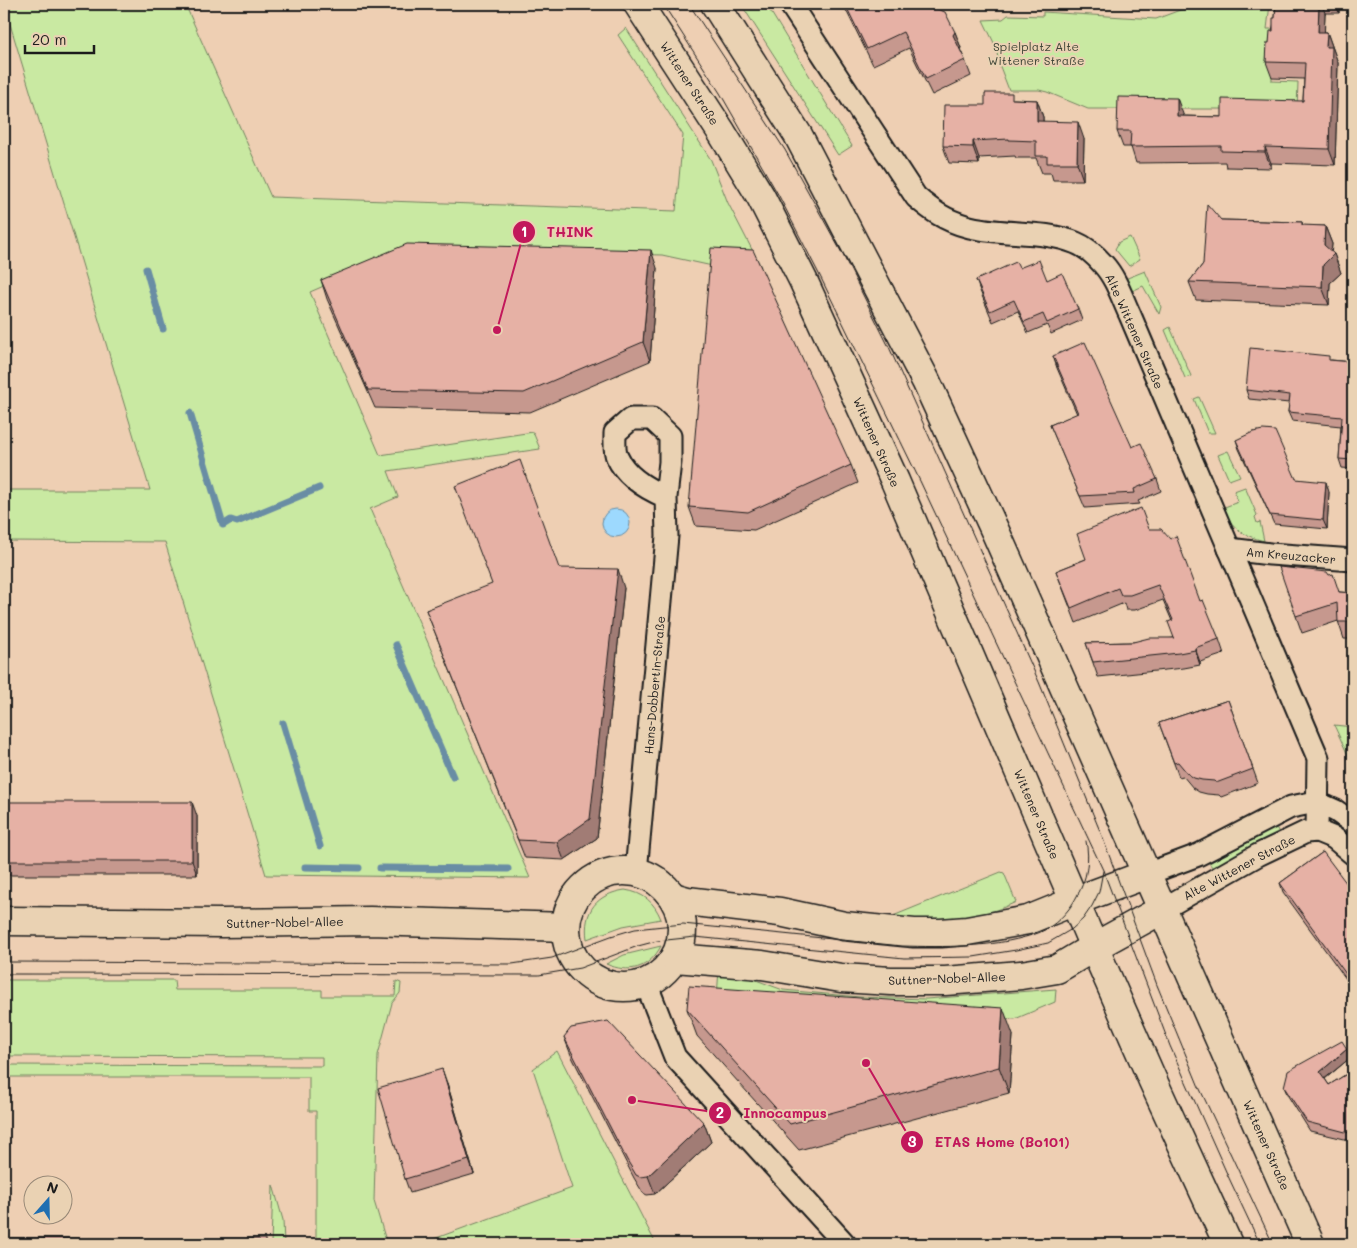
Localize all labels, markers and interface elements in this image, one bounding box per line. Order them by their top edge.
scale bar [25,22,94,54]
text: 20 m [32,29,66,49]
street label: Wittener Straße [657,38,723,128]
park label: Spielplatz Alte Wittener Straße [988,38,1084,68]
callout: THINK [511,217,603,246]
text: 1 [521,221,527,241]
text: THINK [547,222,593,241]
street label: Alte Wittener Straße [1102,271,1168,391]
street label: Wittener Straße [850,395,904,489]
street label: Am Kreuzacker [1245,543,1337,567]
street label: Hans-Dobbertin-Straße [640,615,668,755]
street label: Wittener Straße [1011,766,1063,862]
street label: Alte Wittener Straße [1180,831,1298,903]
street label: Suttner-Nobel-Allee [226,913,344,931]
street label: Suttner-Nobel-Allee [888,968,1006,988]
callout: Innocampus [708,1098,836,1127]
street label: Wittener Straße [1240,1098,1294,1192]
text: 2 [716,1102,724,1122]
text: Innocampus [743,1103,827,1122]
callout: ETAS Home (Bo101) [900,1127,1080,1156]
text: 3 [907,1131,917,1151]
text: ETAS Home (Bo101) [935,1132,1069,1151]
north arrow [22,1176,72,1226]
text: N [44,1177,61,1198]

